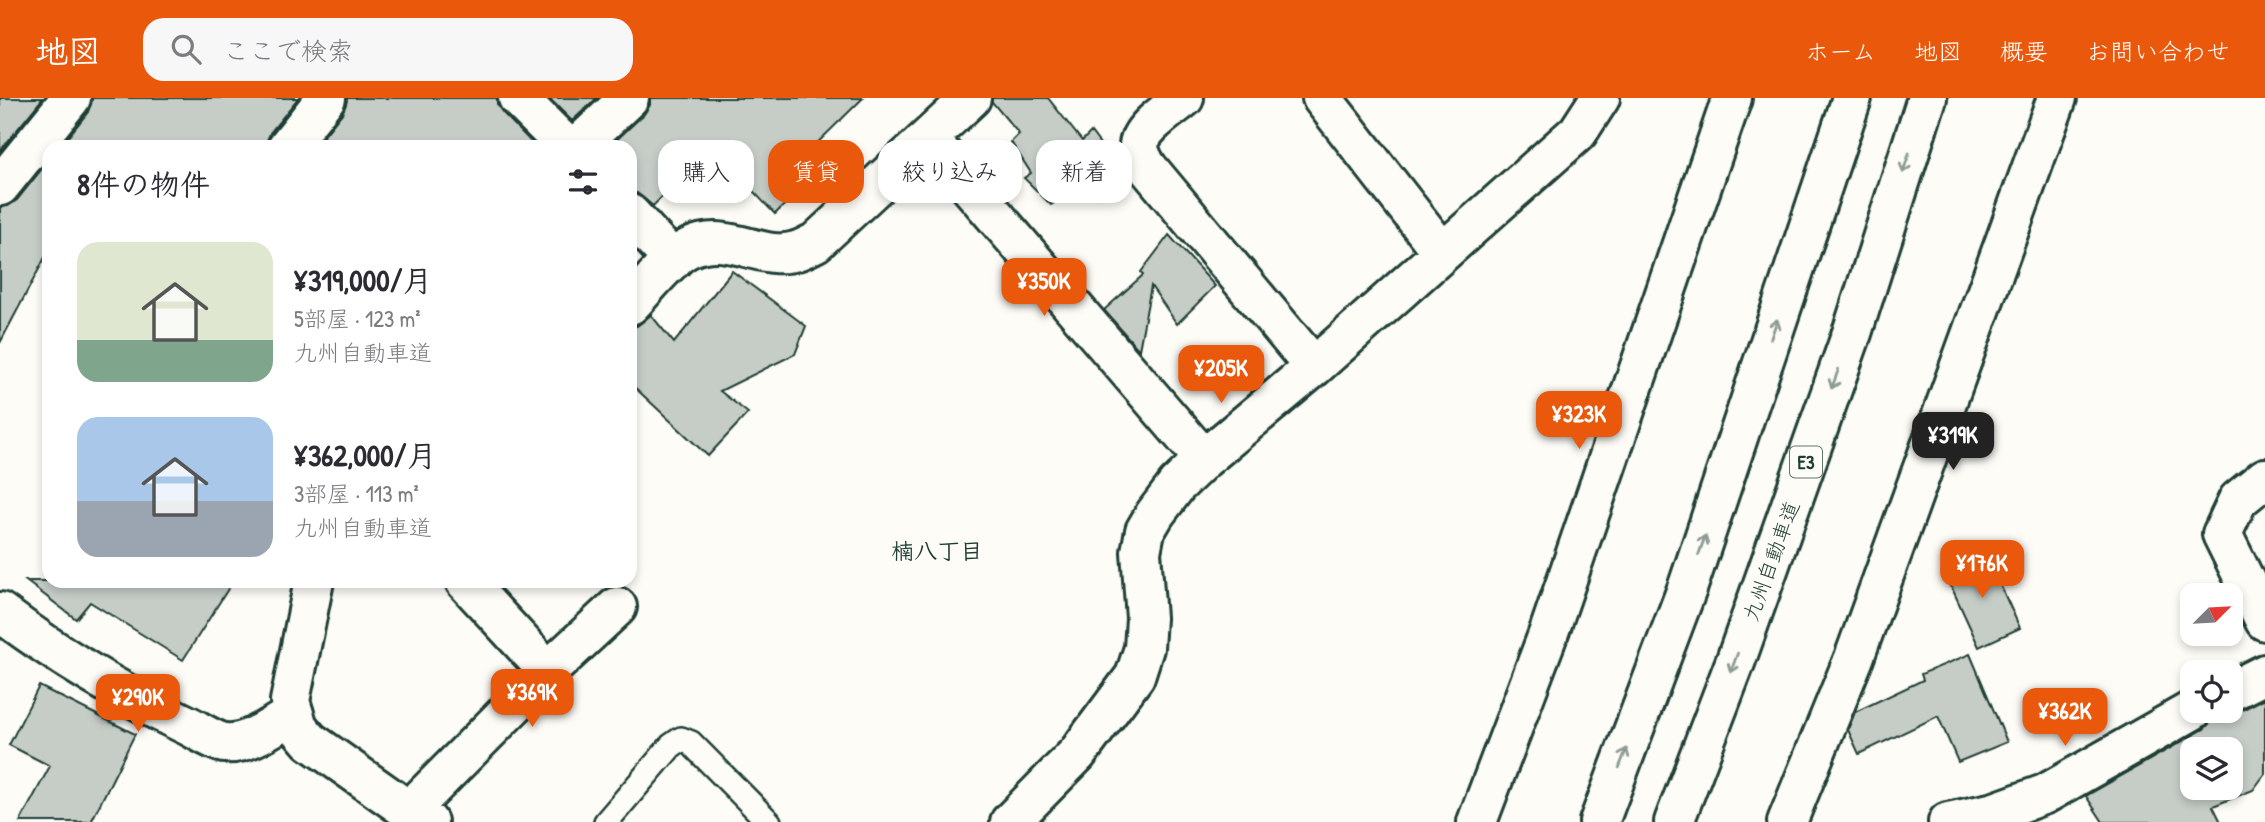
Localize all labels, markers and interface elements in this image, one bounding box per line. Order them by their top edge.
search box [143,18,633,81]
text: 地図 [35,29,101,73]
icon: search [167,30,205,68]
text: ここで検索 [223,33,353,68]
text: ホーム [1805,35,1876,67]
text: 地図 [1914,35,1962,67]
text: 概要 [2000,35,2048,67]
text: お問い合わせ [2086,35,2230,67]
chip: 購入 [658,140,754,203]
chip: 賃貸 [768,140,864,203]
chip: 絞り込み [878,140,1022,203]
chip: 新着 [1036,140,1132,203]
one-way arrow [1899,152,1912,174]
icon: filters [564,163,602,201]
text: 8件の物件 [77,164,210,204]
pin: ¥350K [995,258,1093,318]
text: ¥319,000/月 [294,260,432,300]
text: ¥350K [1017,265,1071,296]
icon: home [133,270,217,354]
text: 5部屋 · 123 m² [294,303,421,334]
one-way arrow [1768,318,1781,340]
text: 九州自動車道 [294,337,432,368]
pin: ¥205K [1172,345,1270,405]
text: ¥205K [1194,352,1248,383]
one-way arrow [1828,368,1841,390]
pin: ¥323K [1530,392,1628,451]
text: ¥323K [1552,398,1606,429]
pin: ¥319K [1904,412,2002,472]
text: ¥319K [1928,419,1978,450]
text: ¥362,000/月 [294,435,436,475]
icon: home [133,445,217,529]
road number: E3 [1790,446,1822,478]
text: 3部屋 · 113 m² [294,478,419,509]
street label: 九州自動車道 [1736,497,1806,625]
text: 九州自動車道 [294,512,432,543]
one-way arrow [1697,534,1709,556]
district label: 楠八丁目 [891,535,983,566]
pin: ¥176K [1933,540,2031,600]
text: ¥176K [1956,547,2008,578]
north arrow [2180,583,2244,646]
map controls [2180,583,2243,800]
one-way arrow [1727,651,1740,673]
button: locate [2180,660,2243,723]
pin: ¥369K [483,670,581,729]
pin: ¥290K [89,674,187,734]
text: ¥369K [507,676,557,707]
text: ¥290K [112,681,164,712]
pin: ¥362K [2016,688,2114,748]
text: ¥362K [2039,695,2091,726]
button: layers [2180,737,2243,800]
one-way arrow [1618,748,1630,770]

